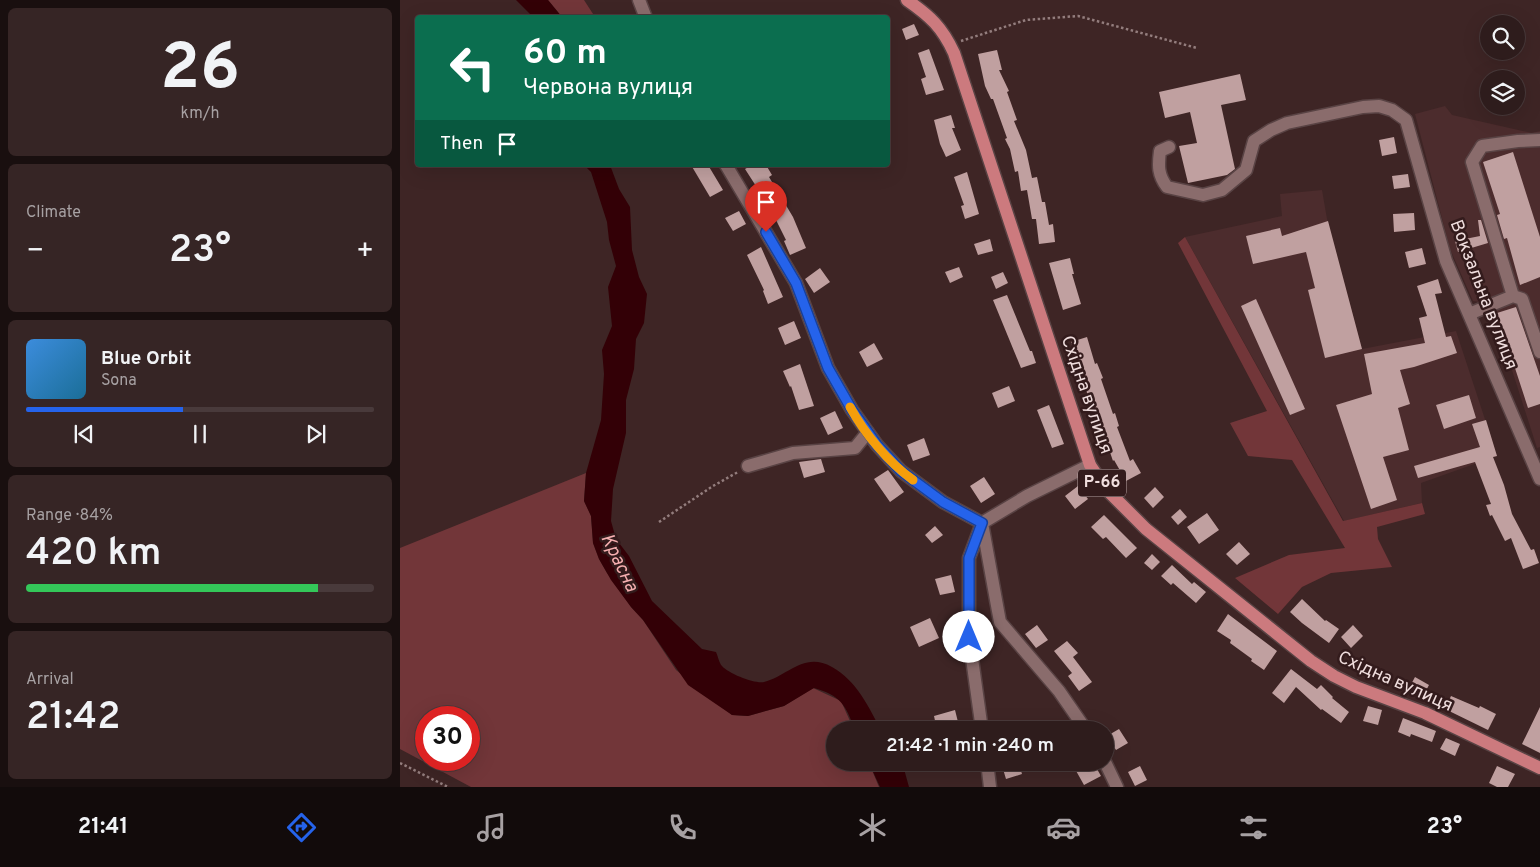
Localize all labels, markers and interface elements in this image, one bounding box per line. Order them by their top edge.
map controls [1480,15,1525,115]
button: search [1480,15,1525,60]
text: 26 [160,30,240,112]
text: 60 m [523,32,607,76]
icon: left [440,35,505,100]
button: layers [1480,70,1525,115]
text: Червона вулиця [523,75,693,102]
text: km/h [181,104,219,124]
icon: arrive [493,130,521,158]
text: Then [440,132,483,156]
pin [745,181,787,232]
icon: arrive [752,188,780,216]
text: Climate [26,203,81,223]
street label: Вокзальна вулиця [1444,217,1522,373]
text: 23° [169,227,231,276]
text: − [26,234,44,270]
text: + [356,234,374,270]
street label: Східна вулиця [1055,333,1117,457]
text: Blue Orbit [101,347,191,371]
text: Sona [101,371,137,391]
icon: previous [70,420,98,448]
icon: pause [186,420,214,448]
icon: next [302,420,330,448]
road number: Р-66 [1078,469,1126,496]
text: Range · 84% [26,506,113,526]
text: 420 km [26,530,161,579]
water label: Красна [595,530,644,596]
position arrow [942,610,994,662]
street label: Східна вулиця [1334,646,1456,718]
text: Arrival [26,670,74,690]
text: 21:42 [26,694,121,743]
speed limit sign: 30 [415,706,480,771]
text: 21:42 · 1 min · 240 m [886,734,1054,758]
icon: directions [284,810,319,845]
icon: music [474,810,509,845]
icon: phone [665,810,700,845]
icon: climate [855,810,890,845]
icon: car [1046,810,1081,845]
icon: filters [1236,810,1271,845]
text: 21:41 [78,814,128,841]
text: 23° [1426,814,1462,841]

